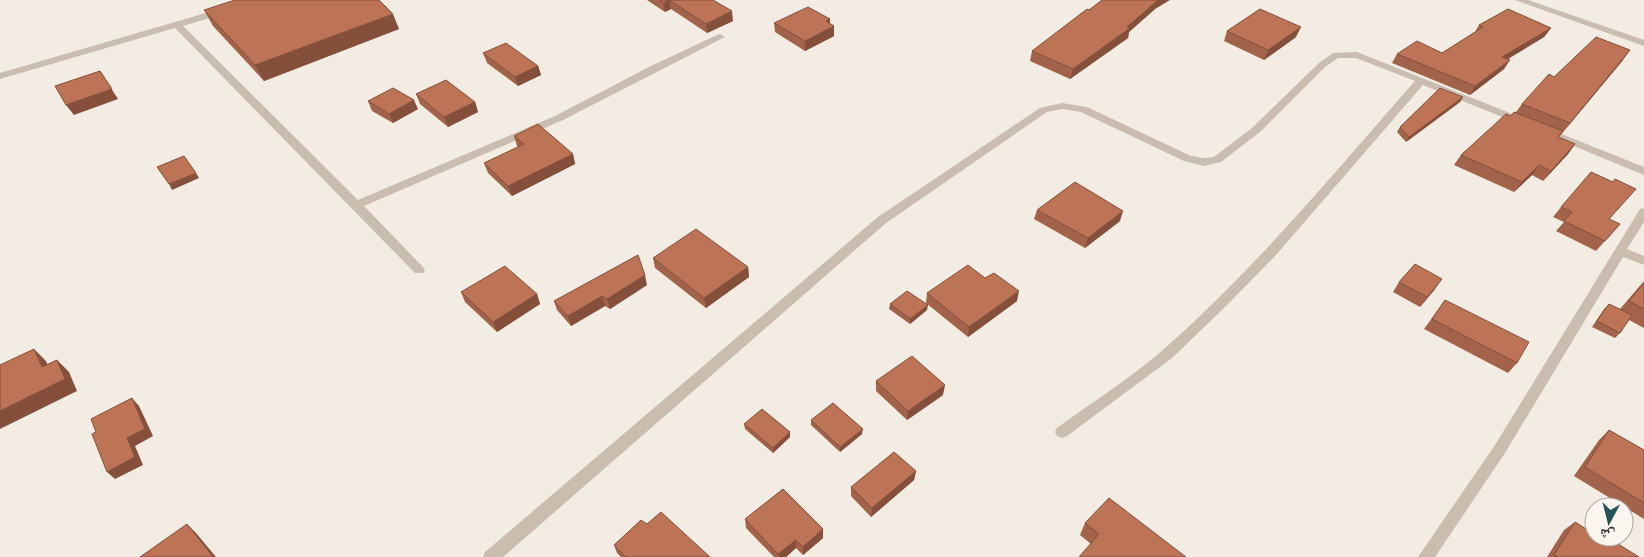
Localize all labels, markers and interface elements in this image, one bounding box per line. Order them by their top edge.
north arrow [1584,497,1634,547]
text: ش [1599,525,1616,544]

